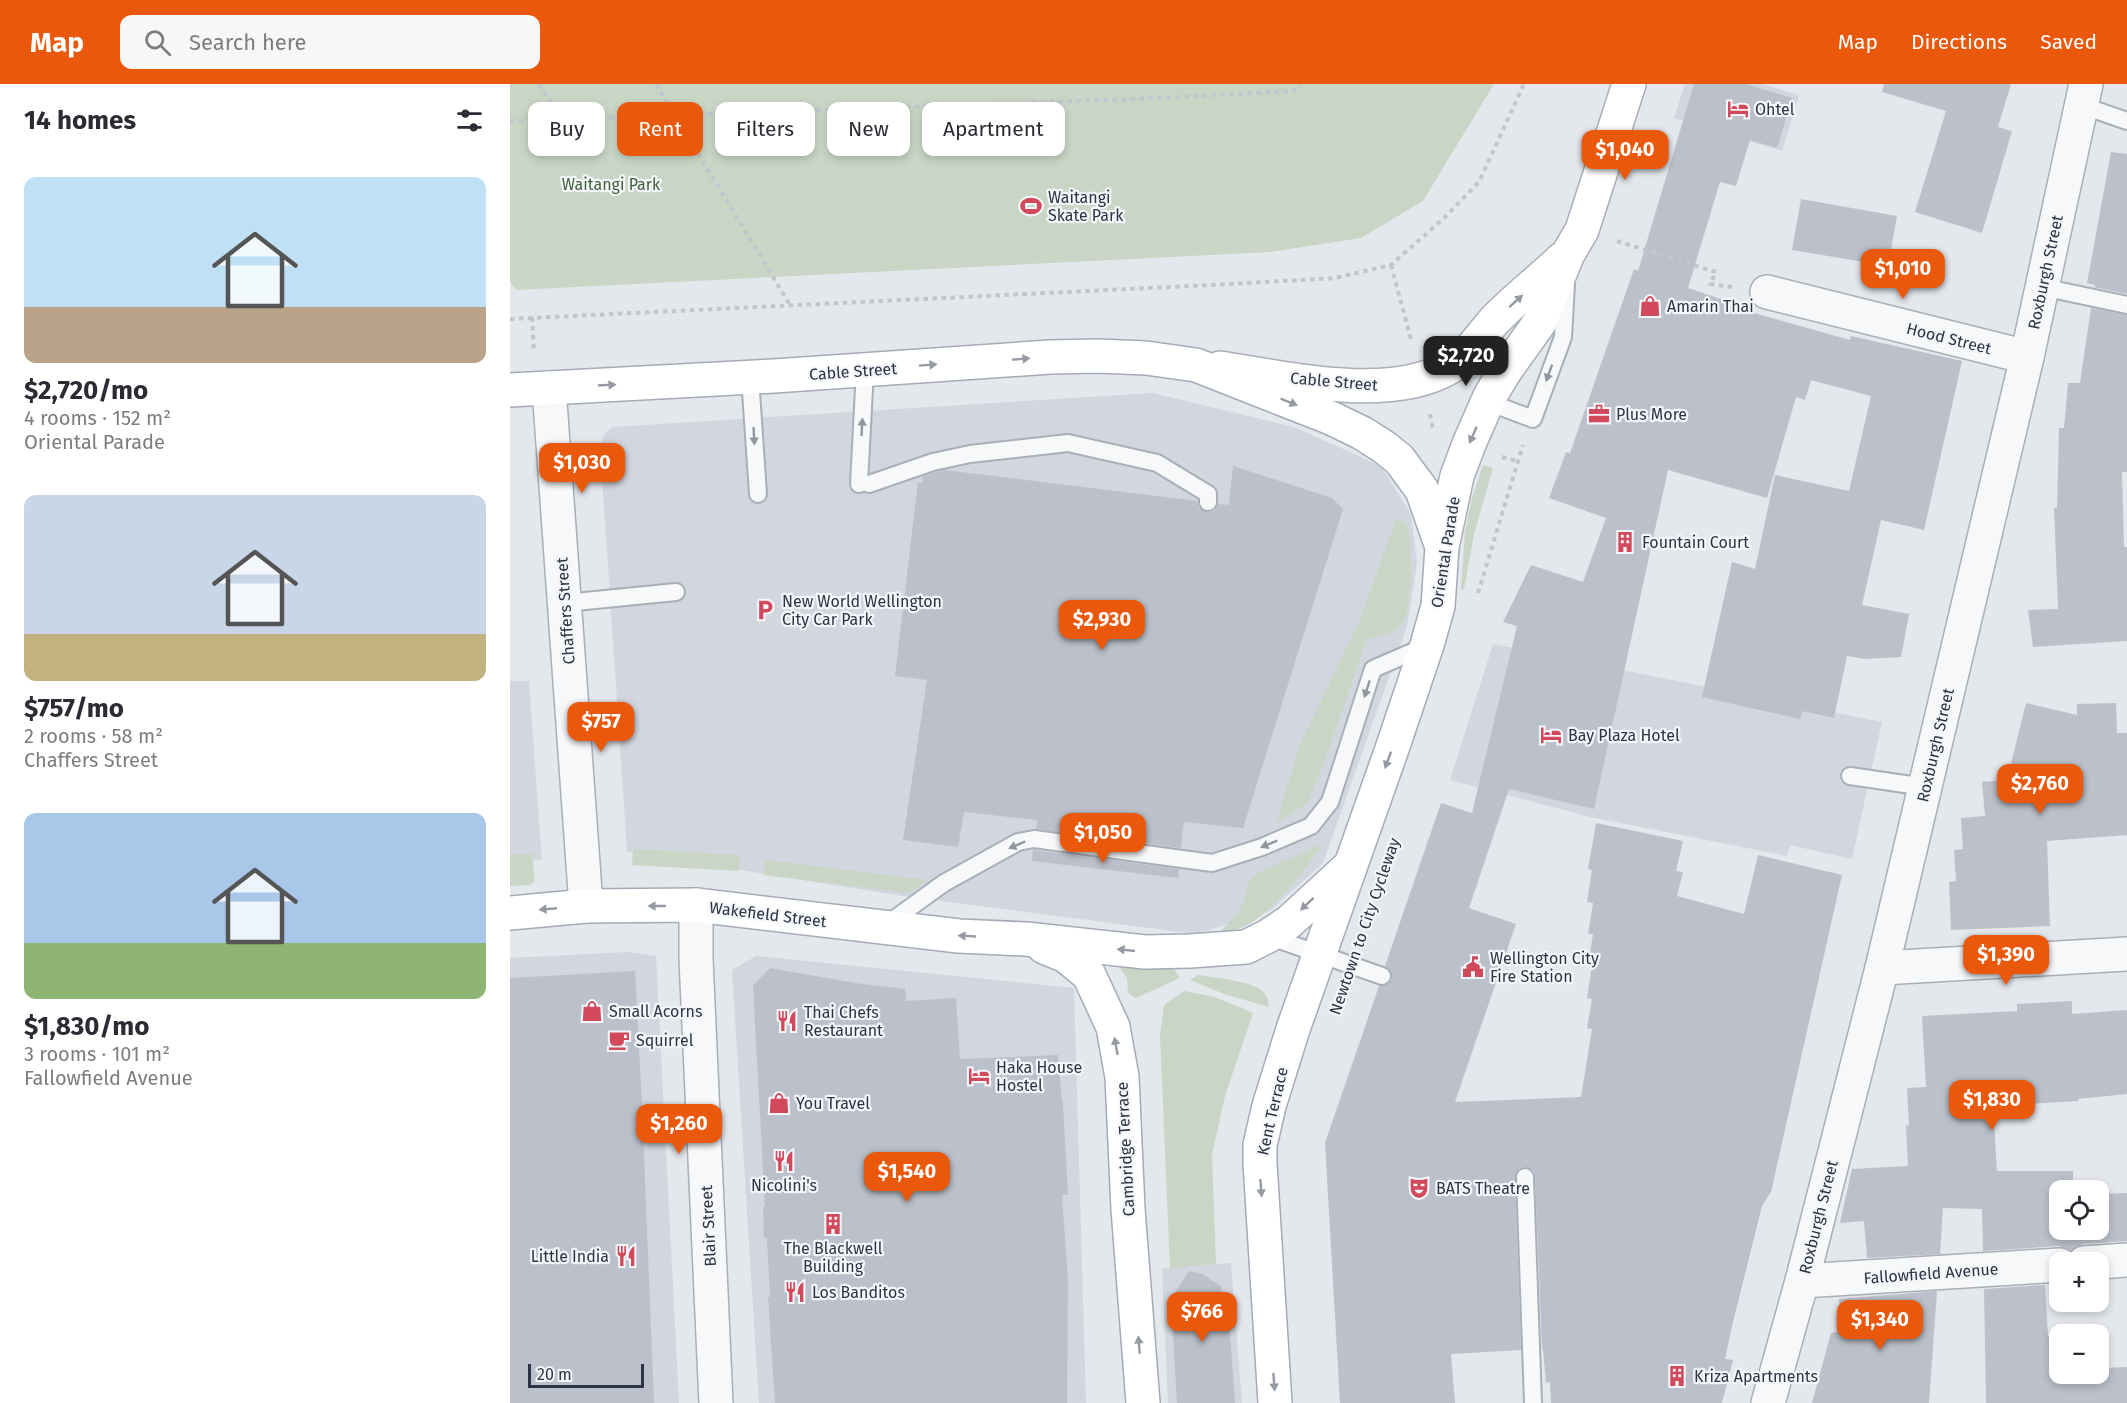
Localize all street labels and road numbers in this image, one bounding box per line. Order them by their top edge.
street label: Roxburgh Street [2024,213,2067,331]
street label: Hood Street [1904,319,1993,358]
street label: Cable Street [808,359,898,384]
street label: Cable Street [1289,368,1379,395]
street label: Oriental Parade [1427,495,1464,609]
street label: Chaffers Street [552,557,579,665]
street label: Roxburgh Street [1913,686,1958,804]
street label: Newtown to City Cycleway [1325,835,1404,1017]
street label: Wakefield Street [708,898,828,931]
street label: Kent Terrace [1253,1065,1292,1157]
street label: Cambridge Terrace [1112,1081,1139,1217]
street label: Roxburgh Street [1795,1158,1842,1276]
street label: Blair Street [697,1185,720,1267]
street label: Fallowfield Avenue [1863,1259,1999,1288]

